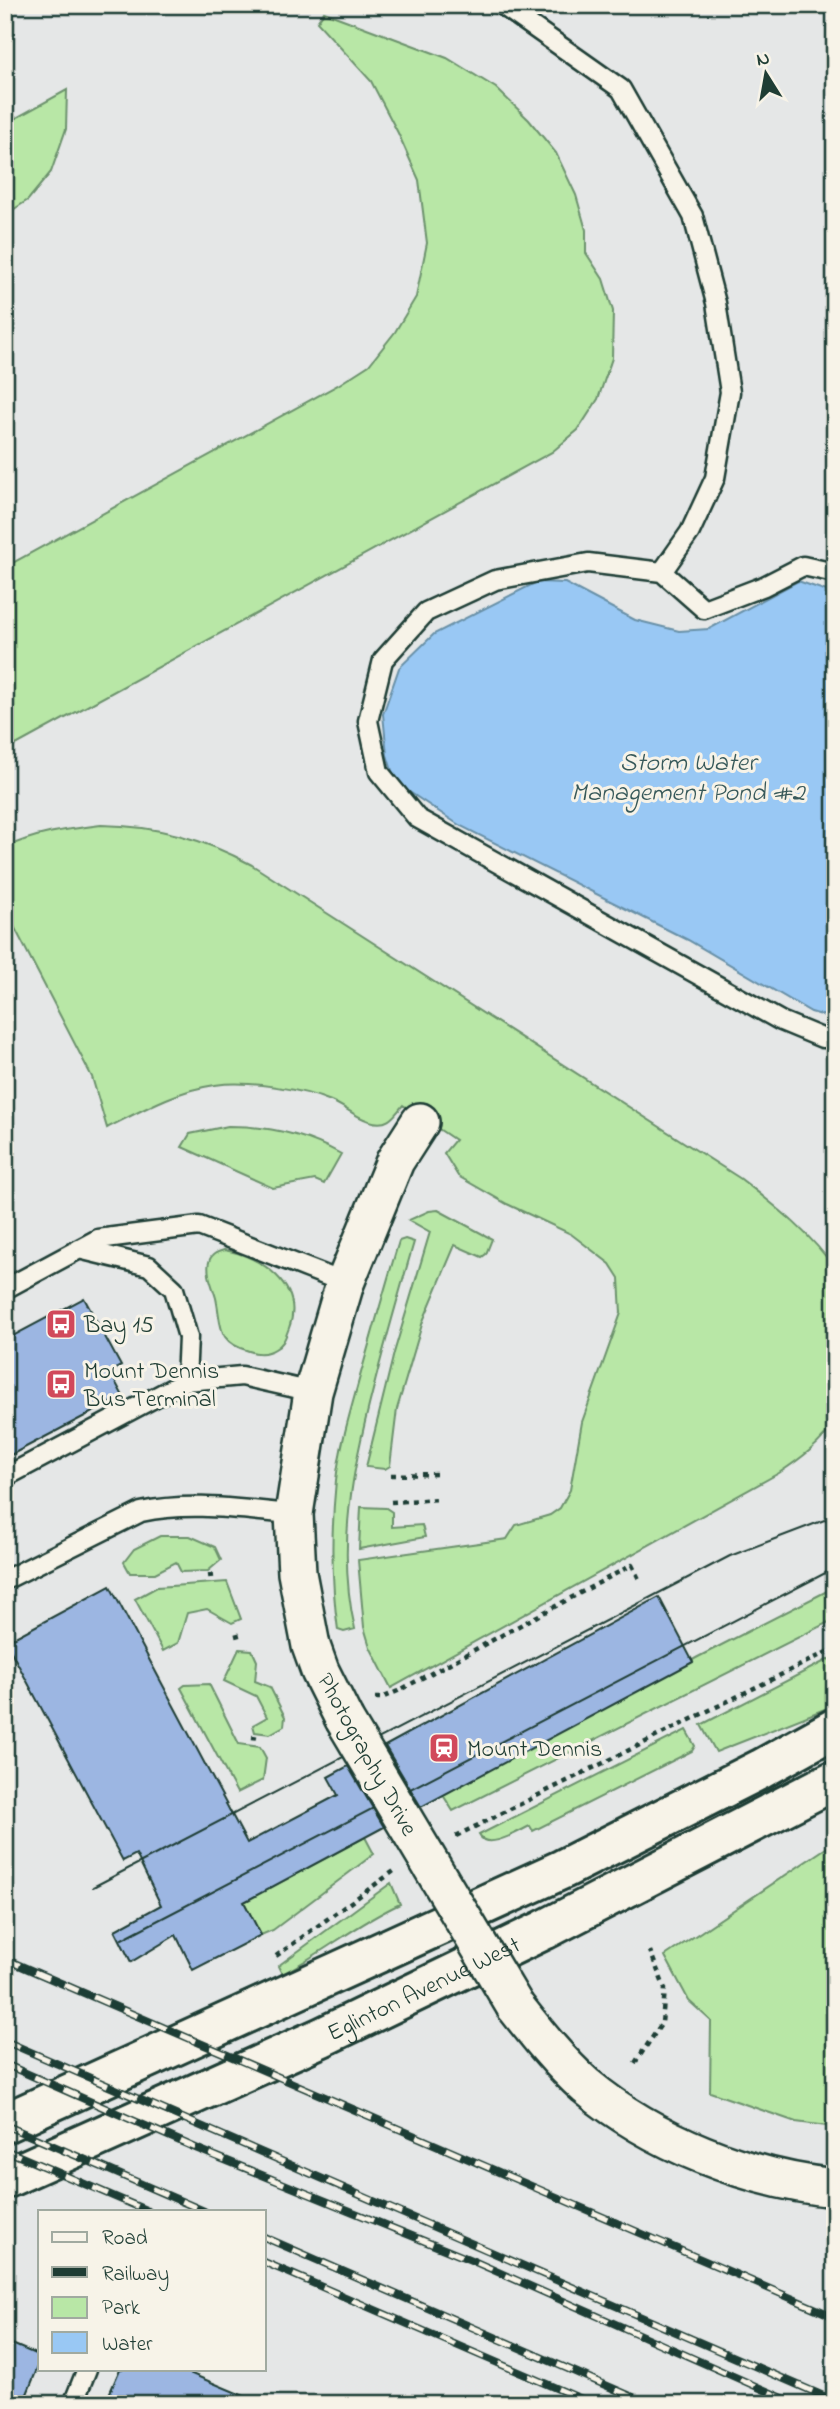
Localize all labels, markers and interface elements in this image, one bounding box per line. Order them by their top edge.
north arrow [732,38,802,108]
text: N [754,45,772,74]
water label: Storm Water Management Pond #2 [571,745,807,813]
bus stop icon: Bay 15 [44,1307,78,1341]
place label: Bay 15 [83,1309,154,1345]
place label: Mount Dennis Bus Terminal [83,1355,219,1418]
bus stop icon: Mount Dennis Bus Terminal [44,1367,78,1401]
street label: Photography Drive [306,1667,425,1844]
station icon: Mount Dennis [427,1731,461,1765]
place label: Mount Dennis [467,1733,602,1768]
street label: Eglinton Avenue West [322,1929,527,2052]
legend [38,2210,266,2370]
text: Road [102,2224,148,2254]
text: Railway [102,2260,169,2292]
text: Park [102,2294,141,2324]
text: Water [102,2330,153,2360]

